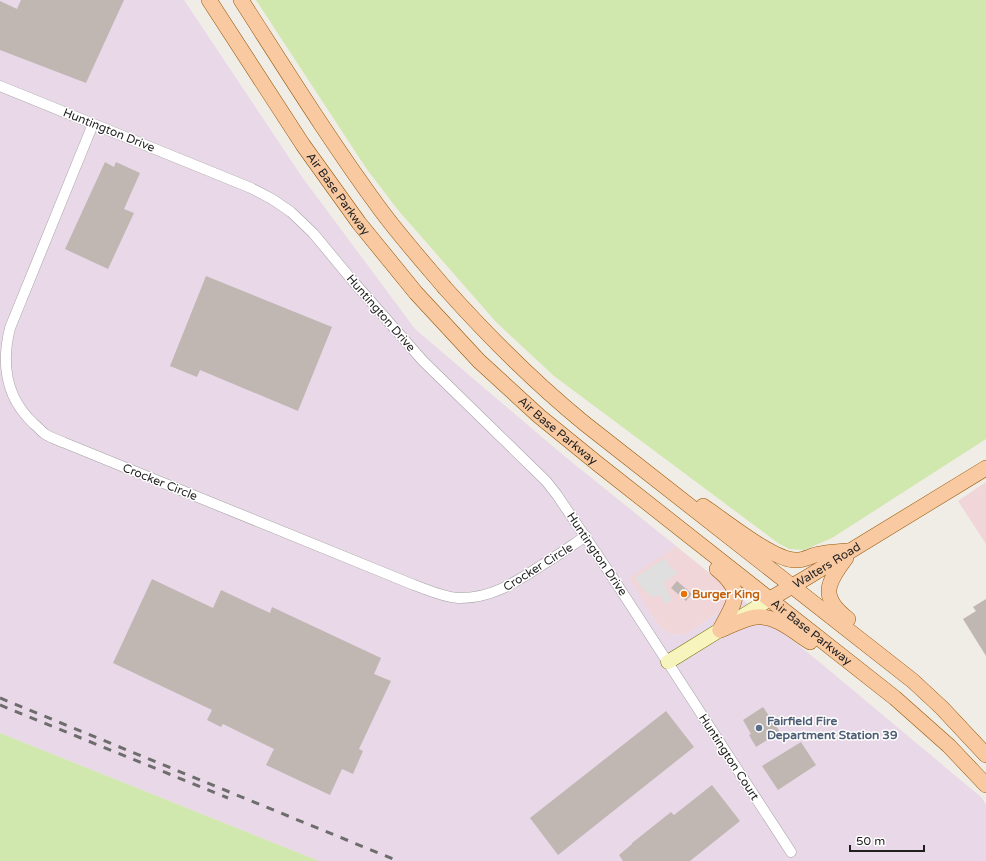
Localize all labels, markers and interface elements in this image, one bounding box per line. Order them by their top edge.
street label: Huntington Drive [61,105,157,155]
street label: Air Base Parkway [304,150,373,238]
street label: Huntington Drive [344,272,418,355]
street label: Air Base Parkway [515,394,601,468]
street label: Crocker Circle [121,461,200,503]
street label: Huntington Drive [564,510,630,599]
street label: Walters Road [790,539,863,591]
street label: Crocker Circle [501,540,575,594]
place label: Burger King [692,587,760,602]
marker: Burger King [679,589,689,599]
street label: Air Base Parkway [768,596,855,669]
street label: Huntington Court [696,711,762,803]
place label: Fairfield Fire Department Station 39 [767,714,898,743]
marker: Fairfield Fire Department Station 39 [754,723,764,733]
scale bar [850,827,924,853]
text: 50 m [856,834,885,848]

